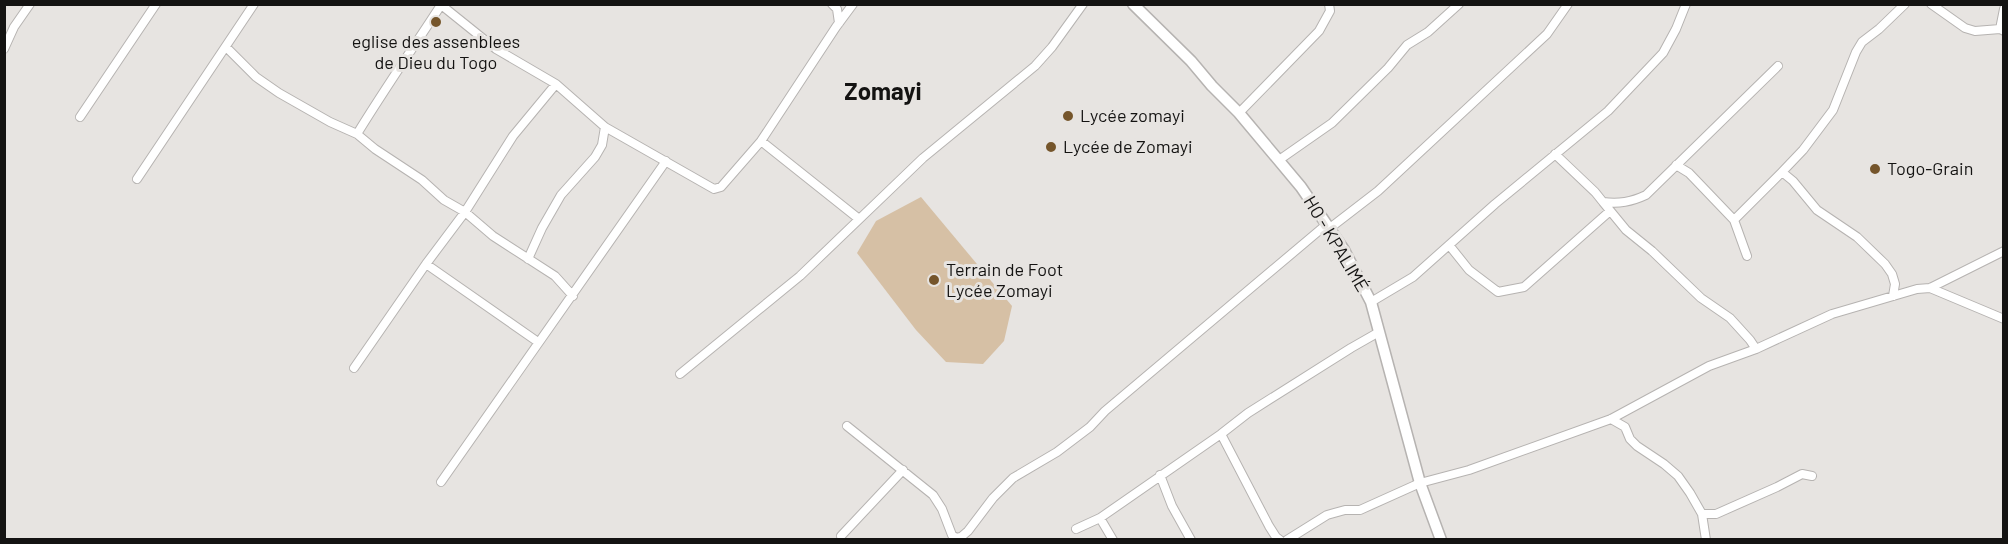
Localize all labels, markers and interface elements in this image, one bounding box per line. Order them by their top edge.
marker: eglise des assenblees de Dieu du Togo [429,15,443,29]
place label: eglise des assenblees de Dieu du Togo [352,30,520,73]
district label: Zomayi [844,76,922,105]
place label: Lycée zomayi [1080,104,1185,126]
marker: Lycée zomayi [1061,109,1075,123]
place label: Lycée de Zomayi [1063,135,1193,157]
marker: Lycée de Zomayi [1044,140,1058,154]
place label: Togo-Grain [1887,157,1973,179]
marker: Togo-Grain [1868,162,1882,176]
street label: HO - KPALIMÉ [1300,191,1374,295]
place label: Terrain de Foot Lycée Zomayi [946,258,1063,301]
marker: Terrain de Foot Lycée Zomayi [927,273,941,287]

